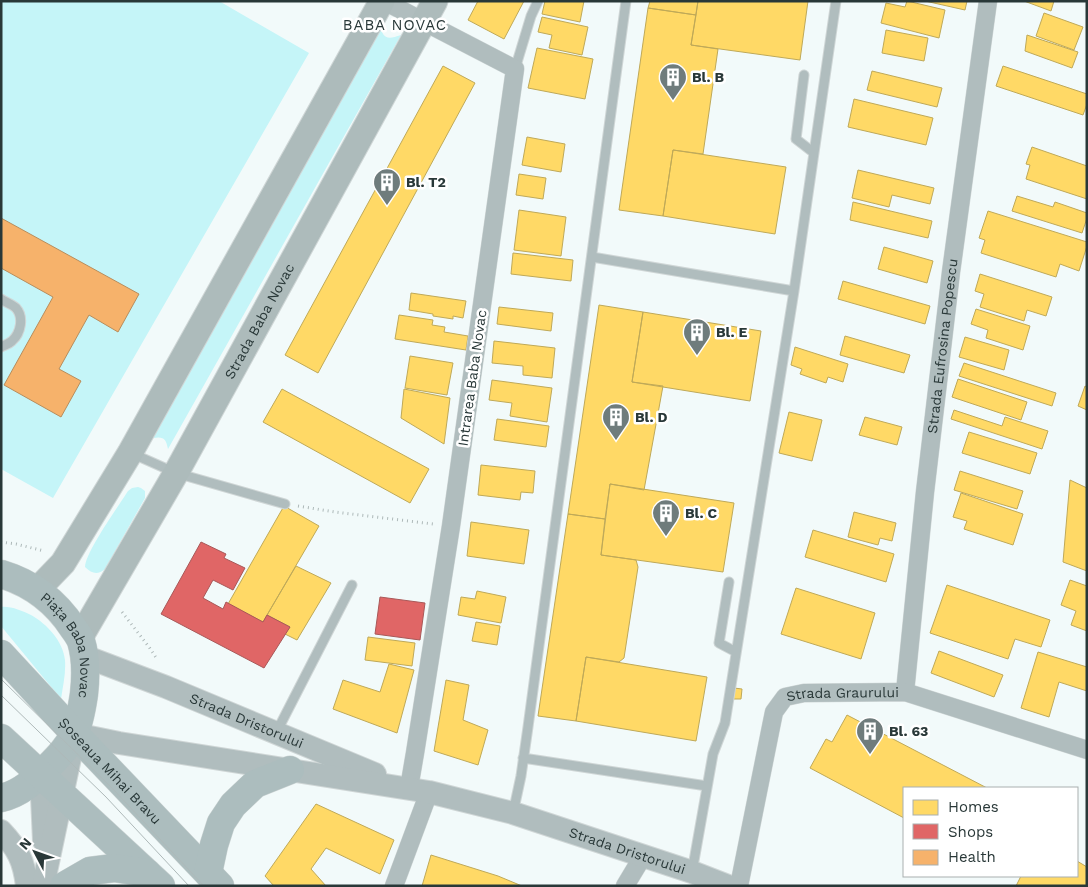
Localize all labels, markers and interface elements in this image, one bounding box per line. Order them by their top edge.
district label: BABA NOVAC [343,16,447,34]
building icon: Bl. B [658,62,688,101]
place label: Bl. B [692,69,724,85]
building icon: Bl. T2 [372,167,402,206]
place label: Bl. T2 [406,174,446,190]
street label: Strada Eufrosina Popescu [924,258,961,434]
street label: Strada Baba Novac [221,261,297,382]
street label: Intrarea Baba Novac [455,309,490,447]
building icon: Bl. E [682,317,712,356]
place label: Bl. E [716,324,747,340]
building icon: Bl. D [601,402,631,441]
place label: Bl. D [635,409,668,425]
building icon: Bl. C [651,498,681,537]
place label: Bl. C [685,505,717,521]
street label: Piața Baba Novac [38,589,93,700]
street label: Strada Graurului [785,684,899,705]
street label: Strada Dristorului [187,690,306,751]
street label: Șoseaua Mihai Bravu [55,714,165,827]
building icon: Bl. 63 [855,716,885,755]
place label: Bl. 63 [889,723,928,739]
legend [903,787,1078,877]
text: Homes [948,798,999,816]
text: Shops [948,823,993,841]
street label: Strada Dristorului [567,824,688,877]
north arrow [10,827,60,877]
text: N [16,834,35,853]
text: Health [948,848,996,866]

